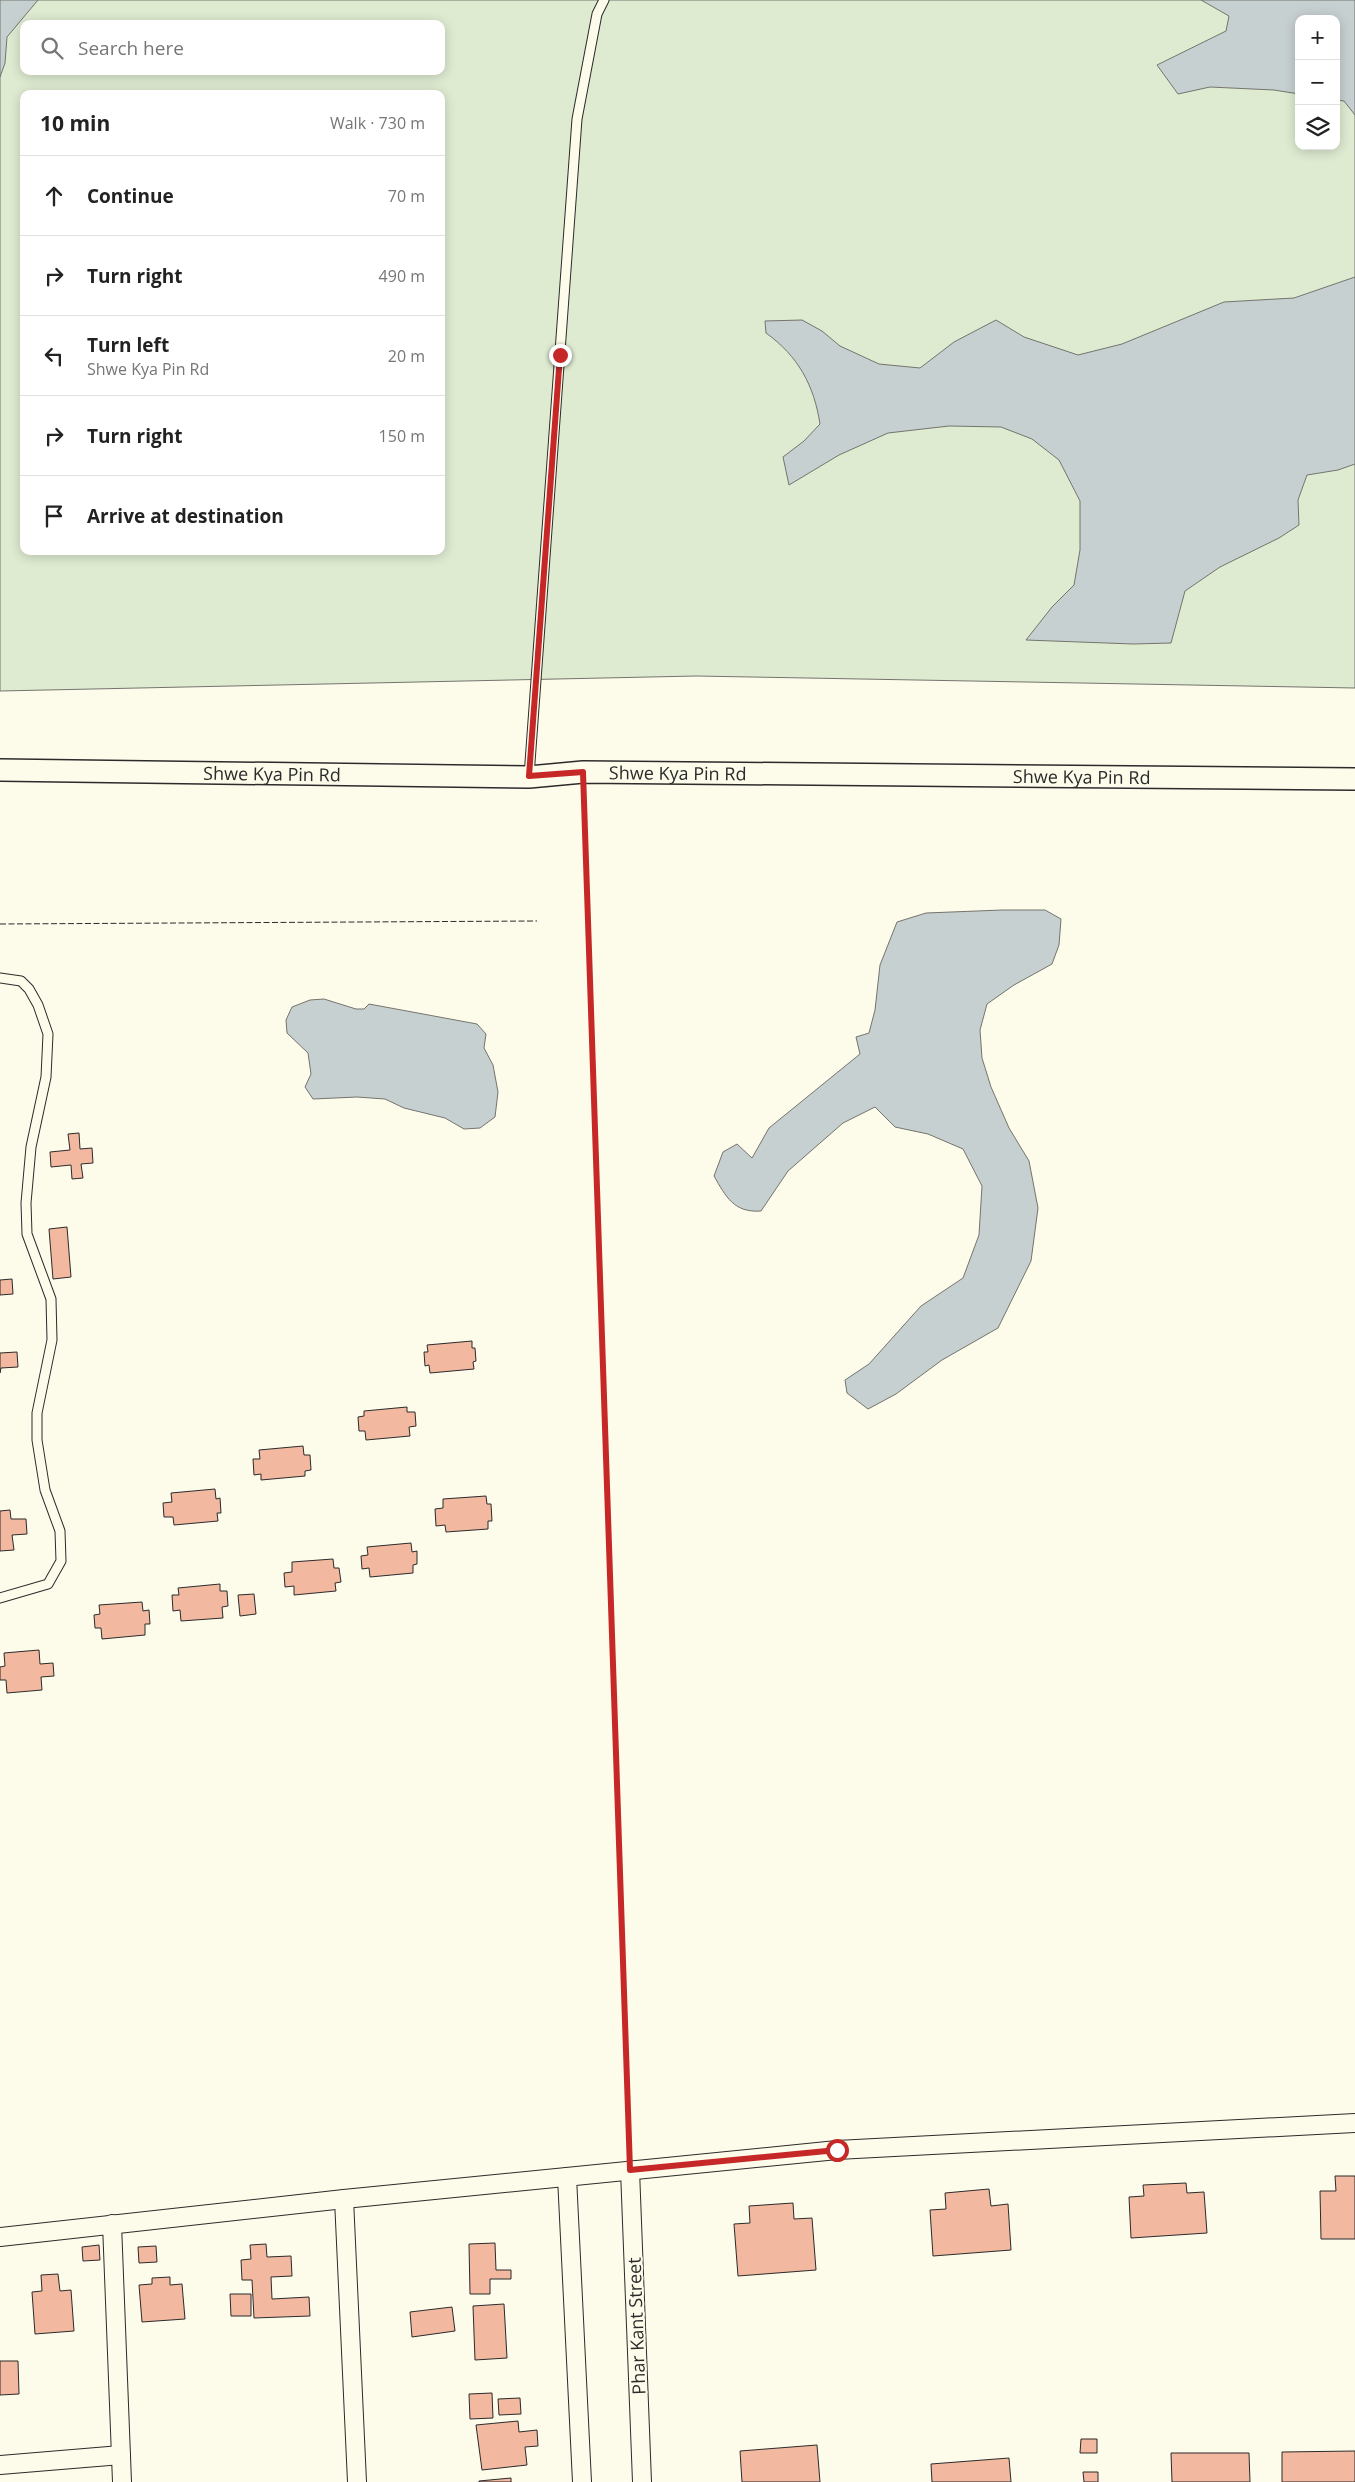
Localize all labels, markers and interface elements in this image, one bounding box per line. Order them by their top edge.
map controls [1295,15,1340,150]
button: + [1295,15,1340,60]
search box [20,20,445,75]
icon: search [38,34,66,62]
text: Search here [78,35,184,61]
button: − [1295,60,1340,105]
button: layers [1295,105,1340,150]
text: 10 min [40,109,110,137]
text: Walk · 730 m [330,112,425,134]
icon: ahead [40,182,68,210]
text: Continue [87,183,174,209]
text: 70 m [388,185,425,207]
icon: right [40,262,68,290]
text: Turn right [87,263,182,289]
text: 490 m [379,265,425,287]
text: Turn left [87,332,169,358]
icon: left [40,342,68,370]
route end [549,344,572,367]
text: 20 m [388,345,425,367]
text: Shwe Kya Pin Rd [87,358,209,380]
icon: right [40,422,68,450]
text: Turn right [87,423,182,449]
text: 150 m [379,425,425,447]
icon: arrive [40,502,68,530]
text: Arrive at destination [87,503,284,529]
street label: Shwe Kya Pin Rd [609,760,747,785]
street label: Shwe Kya Pin Rd [203,761,341,787]
street label: Shwe Kya Pin Rd [1013,764,1151,789]
route start [826,2139,849,2162]
street label: Phar Kant Street [622,2257,650,2395]

